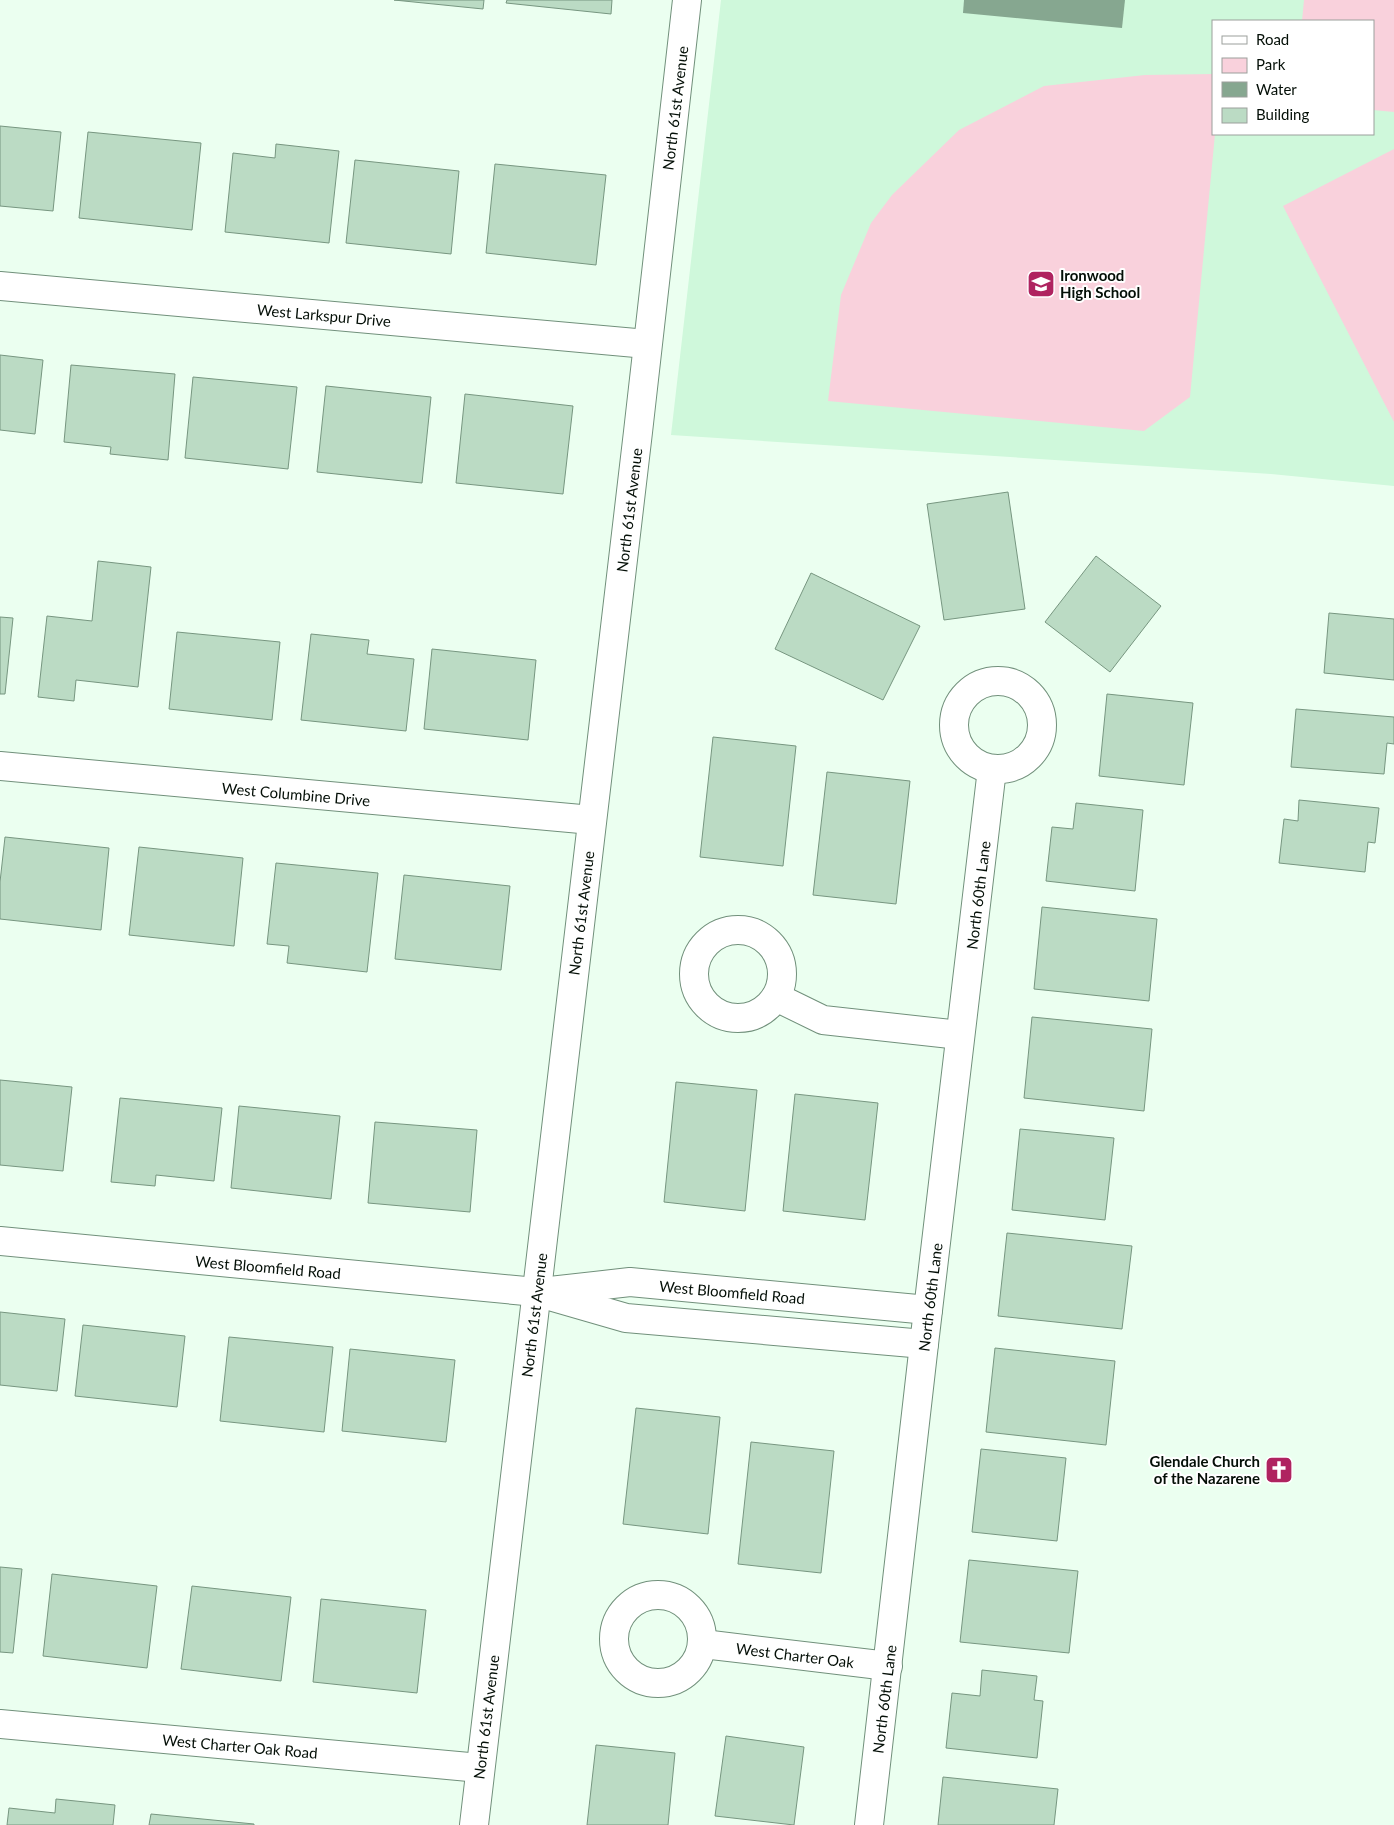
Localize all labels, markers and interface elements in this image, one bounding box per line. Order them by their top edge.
legend [1212,20,1374,135]
text: Road [1256,30,1289,48]
street label: North 61st Avenue [658,45,692,171]
text: Park [1256,55,1286,73]
text: Water [1256,80,1297,98]
text: Building [1256,105,1309,123]
place label: Ironwood High School [1060,266,1140,301]
school or university icon: Ironwood High School [1026,269,1056,299]
street label: West Larkspur Drive [256,300,392,330]
street label: North 61st Avenue [612,447,646,573]
street label: West Columbine Drive [221,779,371,809]
street label: North 60th Lane [962,840,994,950]
street label: North 61st Avenue [564,850,598,976]
street label: North 60th Lane [914,1242,946,1352]
street label: West Bloomfield Road [194,1252,342,1282]
street label: North 61st Avenue [517,1252,551,1378]
street label: West Bloomfield Road [658,1277,806,1307]
place label: Glendale Church of the Nazarene [1150,1452,1260,1487]
church icon: Glendale Church of the Nazarene [1264,1455,1294,1485]
street label: West Charter Oak [735,1639,855,1671]
street label: North 60th Lane [868,1644,900,1754]
street label: North 61st Avenue [469,1654,503,1780]
street label: West Charter Oak Road [162,1730,318,1762]

